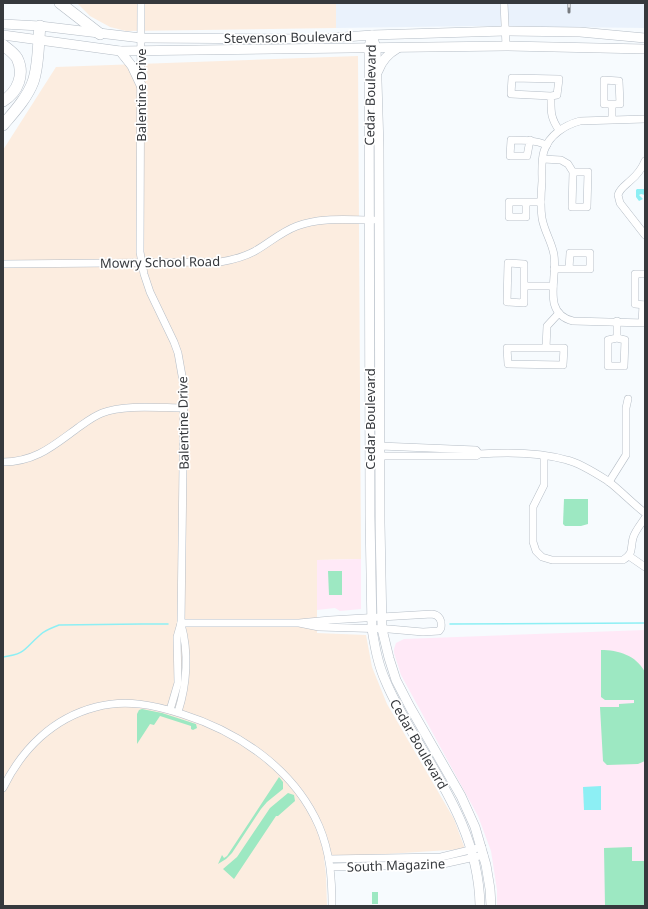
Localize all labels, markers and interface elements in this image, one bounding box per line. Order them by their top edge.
street label: Stevenson Boulevard [224,27,352,47]
street label: Cedar Boulevard [360,44,380,146]
street label: Balentine Drive [132,48,150,142]
street label: Mowry School Road [100,252,220,272]
street label: Cedar Boulevard [361,368,379,470]
street label: Balentine Drive [173,376,193,470]
street label: Cedar Boulevard [386,696,452,792]
street label: South Magazine [347,854,445,876]

